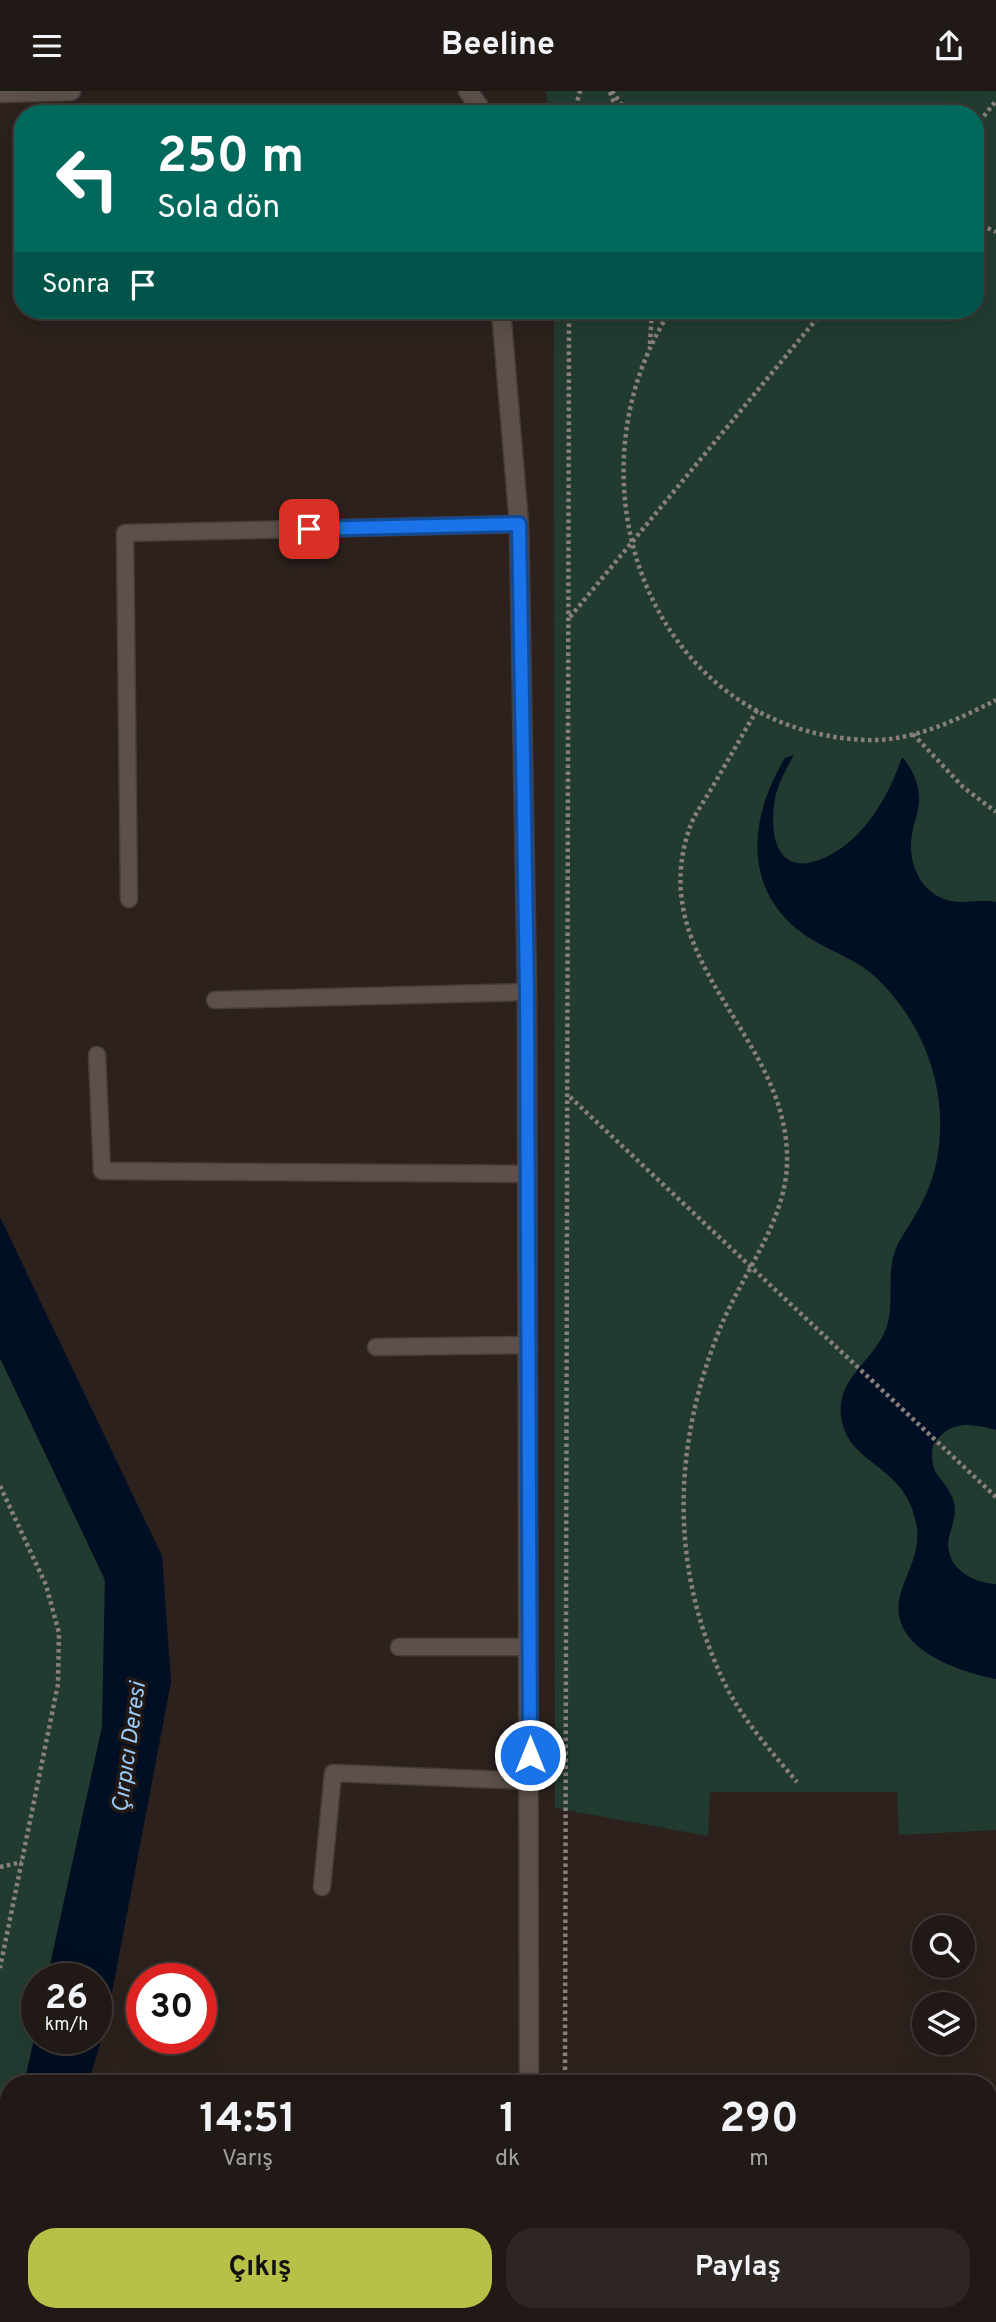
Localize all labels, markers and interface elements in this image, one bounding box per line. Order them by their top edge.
text: Beeline [441,26,555,66]
icon: menu [28,27,66,65]
icon: share [930,27,968,65]
text: 250 m [157,128,304,190]
icon: left [42,133,133,224]
text: Sola dön [157,189,280,229]
icon: arrive [124,266,162,304]
text: Sonra [42,269,110,302]
pin [279,499,339,559]
icon: arrive [290,510,328,548]
water label: Çırpıcı Deresi [107,1679,154,1814]
position arrow [493,1718,567,1792]
map controls [912,1915,975,2055]
button: search [912,1915,975,1978]
speed limit sign: 30 [126,1963,217,2054]
text: 26 [45,1977,88,2021]
button: layers [912,1992,975,2055]
text: km/h [45,2014,88,2037]
text: 14:51 [199,2094,296,2147]
text: 1 [499,2094,516,2147]
text: 290 [719,2094,799,2147]
text: Varış [222,2145,273,2174]
text: dk [495,2145,520,2174]
text: m [749,2145,769,2174]
button: Çıkış [28,2228,492,2308]
button: Paylaş [506,2228,970,2308]

